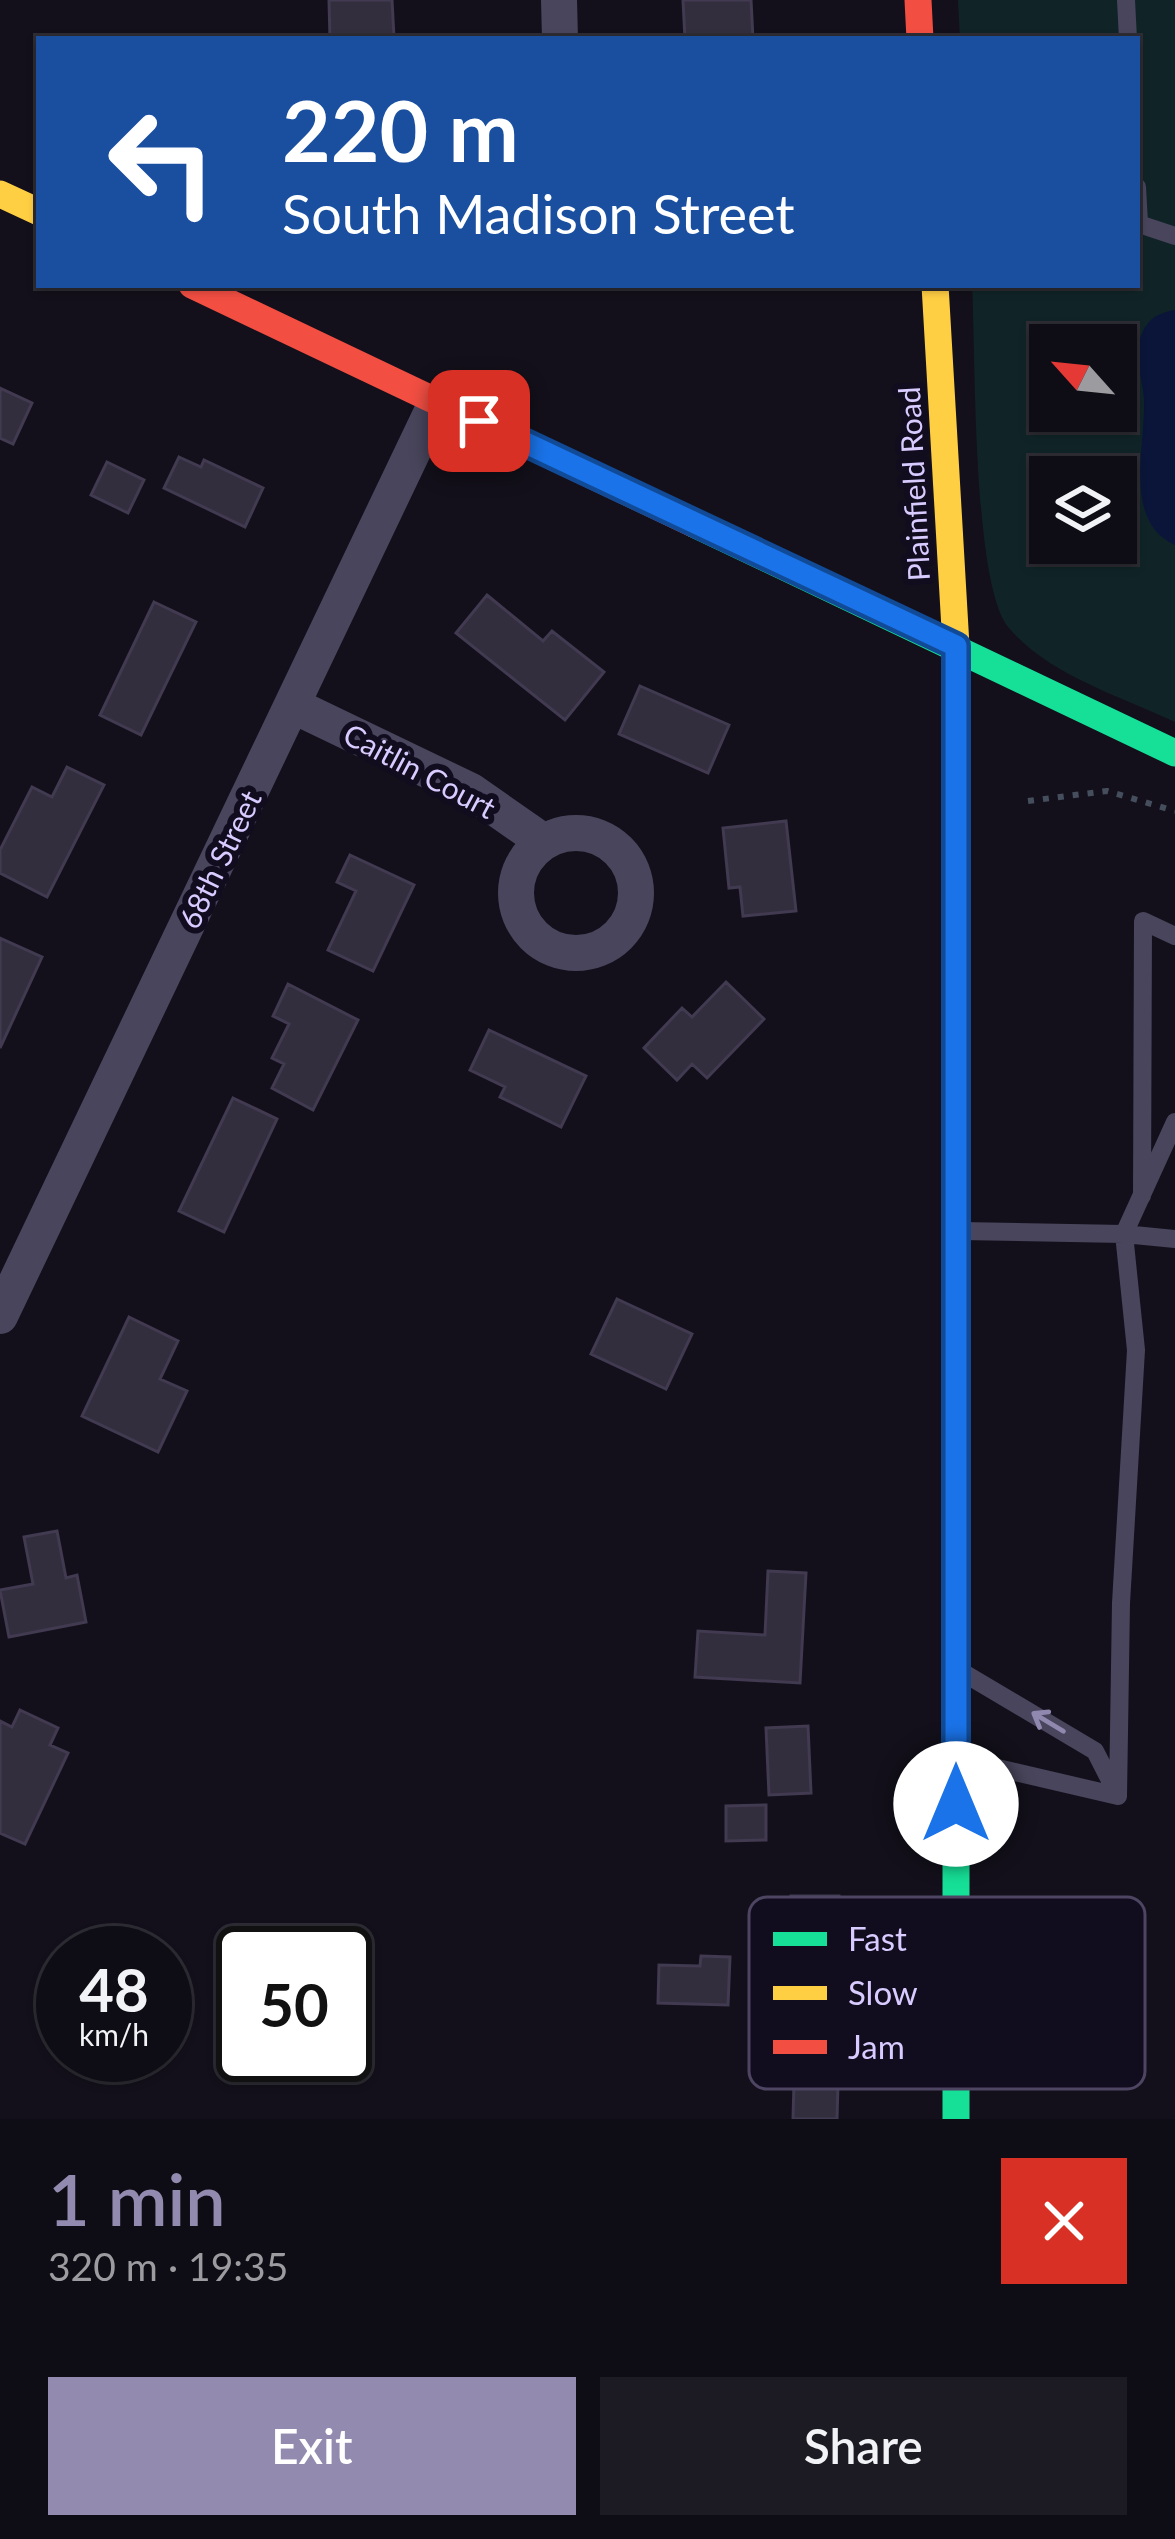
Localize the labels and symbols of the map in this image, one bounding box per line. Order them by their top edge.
north arrow [1029,324,1137,432]
pin [428,370,530,472]
street label: Plainfield Road [890,386,936,582]
street label: Caitlin Court [338,715,502,825]
street label: 68th Street [170,784,268,934]
one-way arrow [1031,1710,1065,1734]
position arrow [893,1741,1019,1867]
legend [749,1897,1145,2089]
text: Fast [848,1918,907,1958]
speed limit sign: 50 [216,1926,372,2082]
text: Slow [848,1972,918,2012]
text: Jam [848,2026,905,2066]

